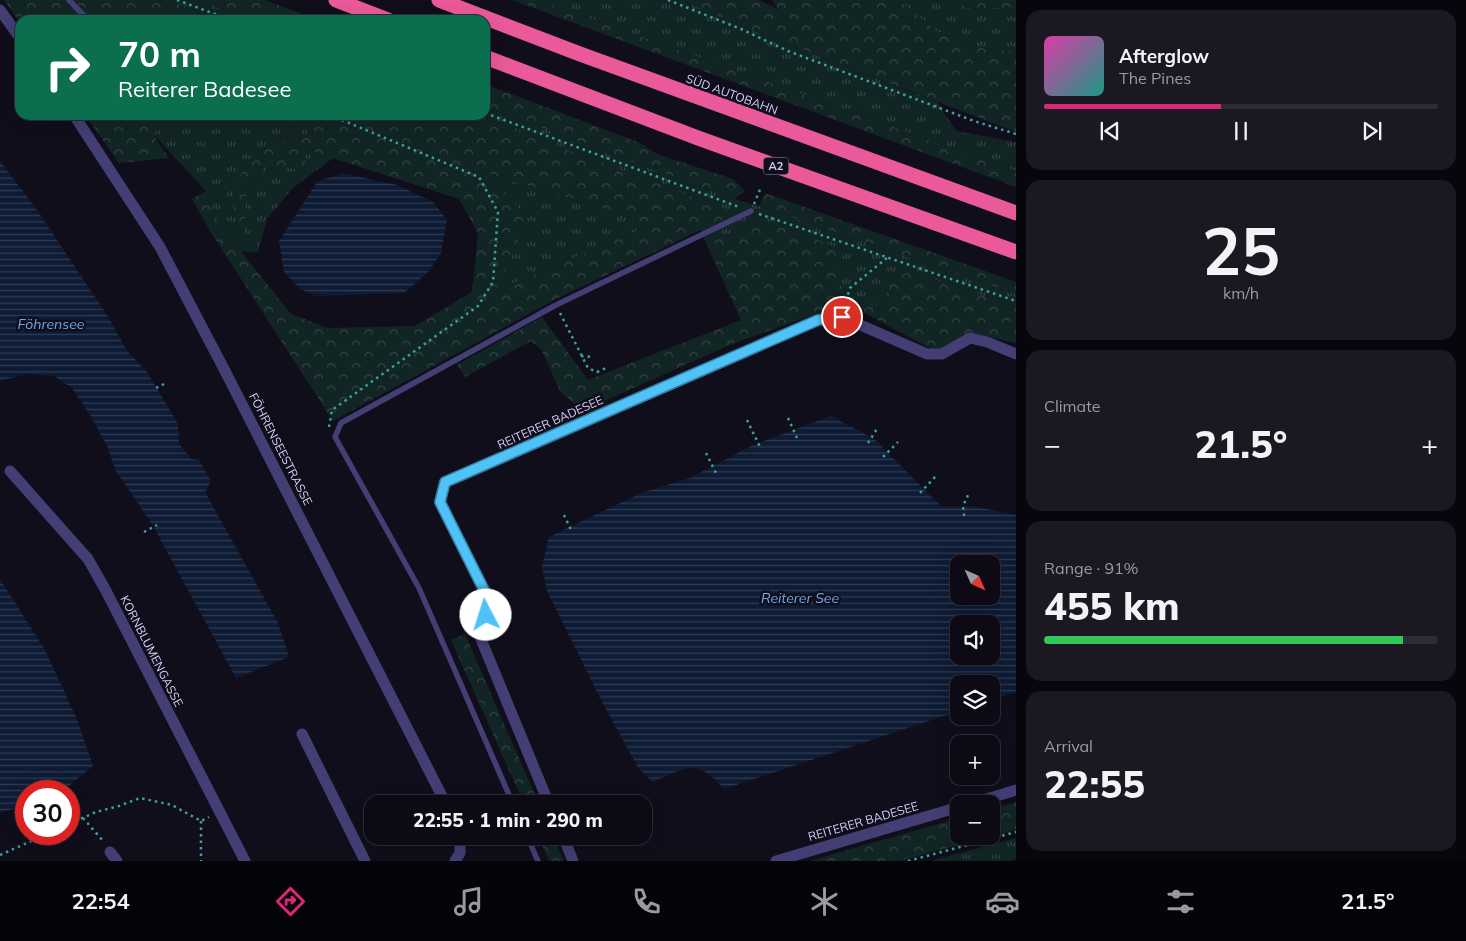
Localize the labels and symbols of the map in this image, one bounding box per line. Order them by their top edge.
street label: SÜD AUTOBAHN [684,70,780,118]
road number: A2 [764,158,788,175]
pin [821,296,863,338]
water label: Föhrensee [18,315,85,333]
street label: FÖHRENSEESTRASSE [246,390,316,508]
street label: REITERER BADESEE [495,392,605,452]
north arrow [950,555,1000,605]
position arrow [459,588,511,640]
water label: Reiterer See [761,589,839,607]
street label: KORNBLUMENGASSE [117,593,187,709]
speed limit sign: 30 [15,780,80,845]
street label: REITERER BADESEE [806,798,920,844]

